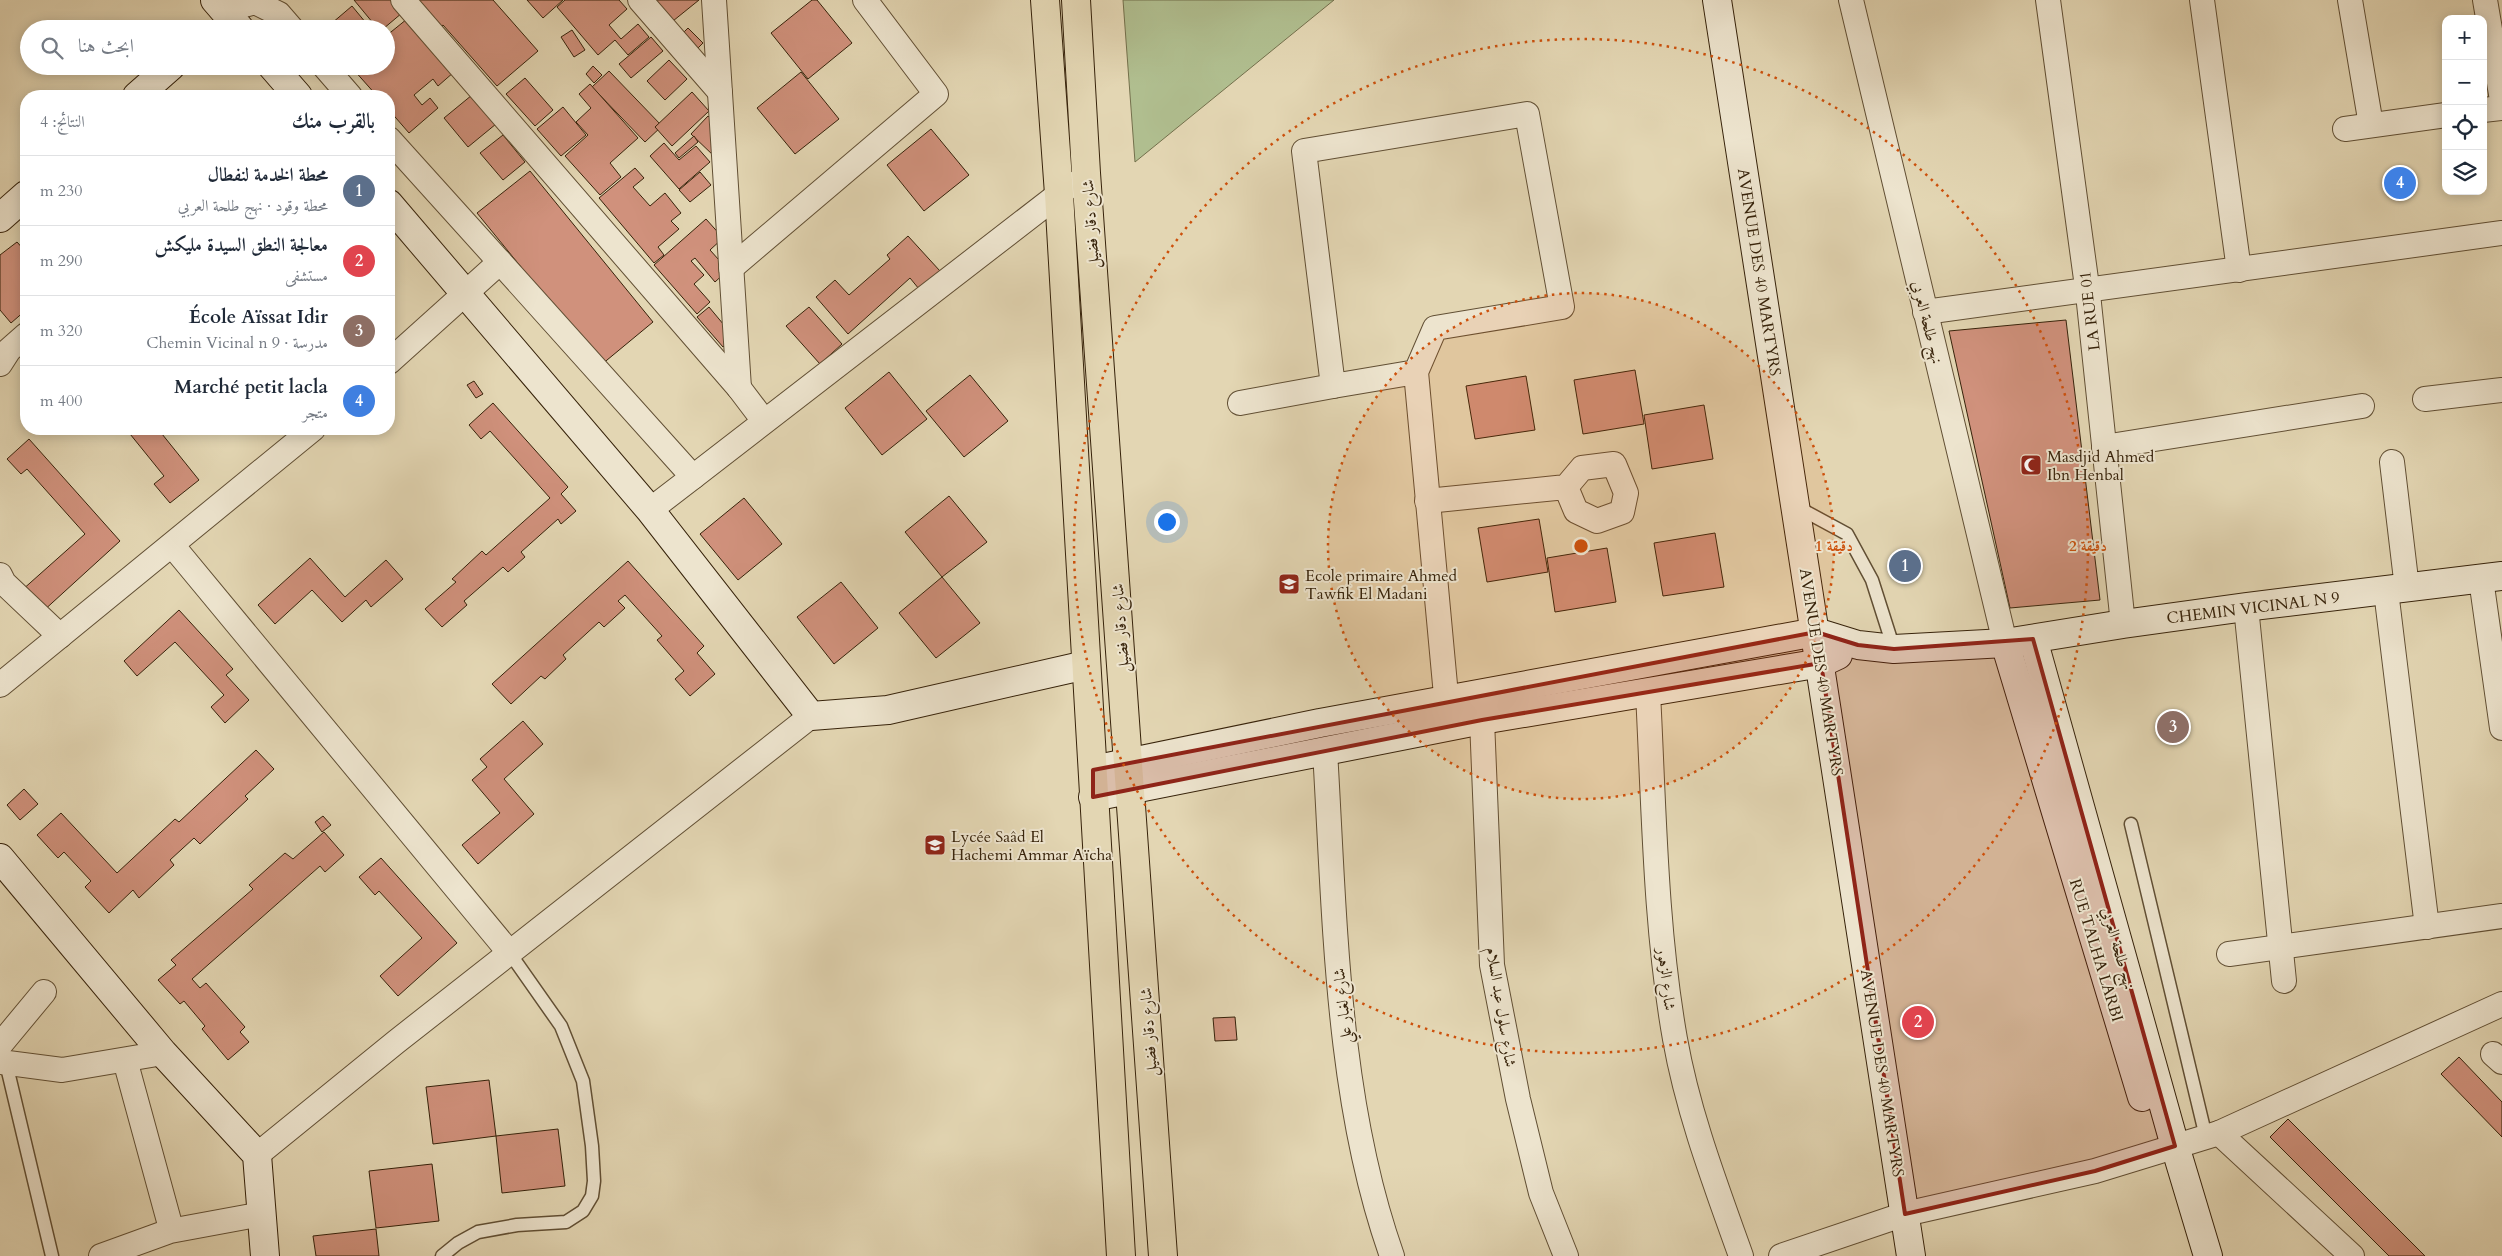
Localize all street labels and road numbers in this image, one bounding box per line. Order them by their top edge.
street label: AVENUE DES 40 MARTYRS [1732,167,1786,378]
street label: شارع دقار فضيل [1077,179,1107,269]
street label: LA RUE 01 [2074,270,2106,352]
street label: نهج طلحة العربي [1903,278,1948,367]
street label: AVENUE DES 40 MARTYRS [1794,567,1848,778]
street label: شارع دقار فضيل [1107,583,1137,673]
street label: CHEMIN VICINAL N 9 [2165,586,2341,630]
street label: RUE TALHA LARBI [2064,876,2128,1025]
street label: نهج طلحة العربي [2093,904,2140,993]
street label: شارع الزهور [1649,945,1681,1012]
street label: شارع سلول عبد السلام [1478,946,1521,1069]
street label: شارع لغبار علي [1328,967,1362,1045]
street label: AVENUE DES 40 MARTYRS [1855,968,1909,1179]
street label: شارع دقار فضيل [1135,987,1165,1077]

